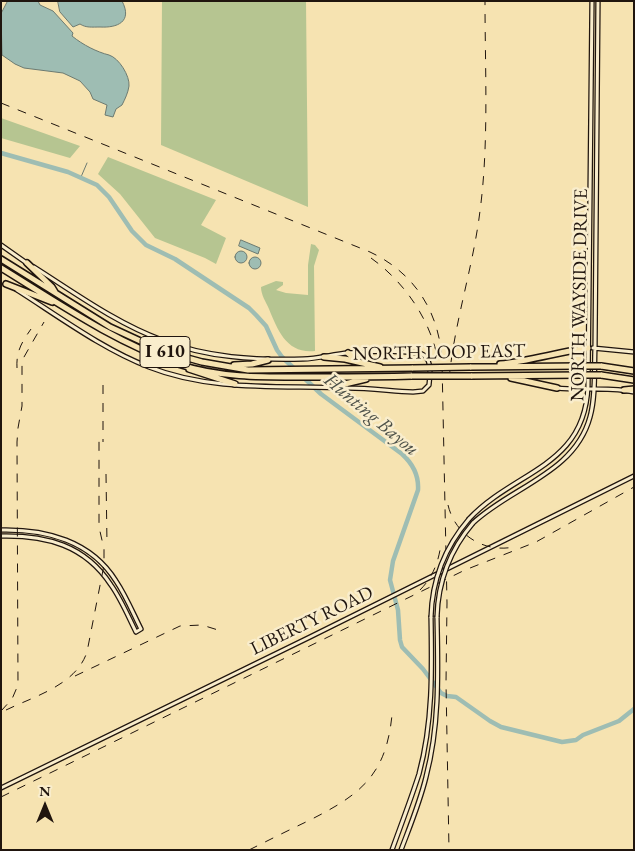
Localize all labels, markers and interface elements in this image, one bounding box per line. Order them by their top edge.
street label: NORTH WAYSIDE DRIVE [567,188,593,402]
road number: I 610 [140,337,190,368]
street label: NORTH LOOP EAST [352,340,526,366]
water label: Hunting Bayou [319,368,423,462]
street label: LIBERTY ROAD [247,581,377,661]
north arrow [20,781,70,831]
text: N [39,782,51,800]

